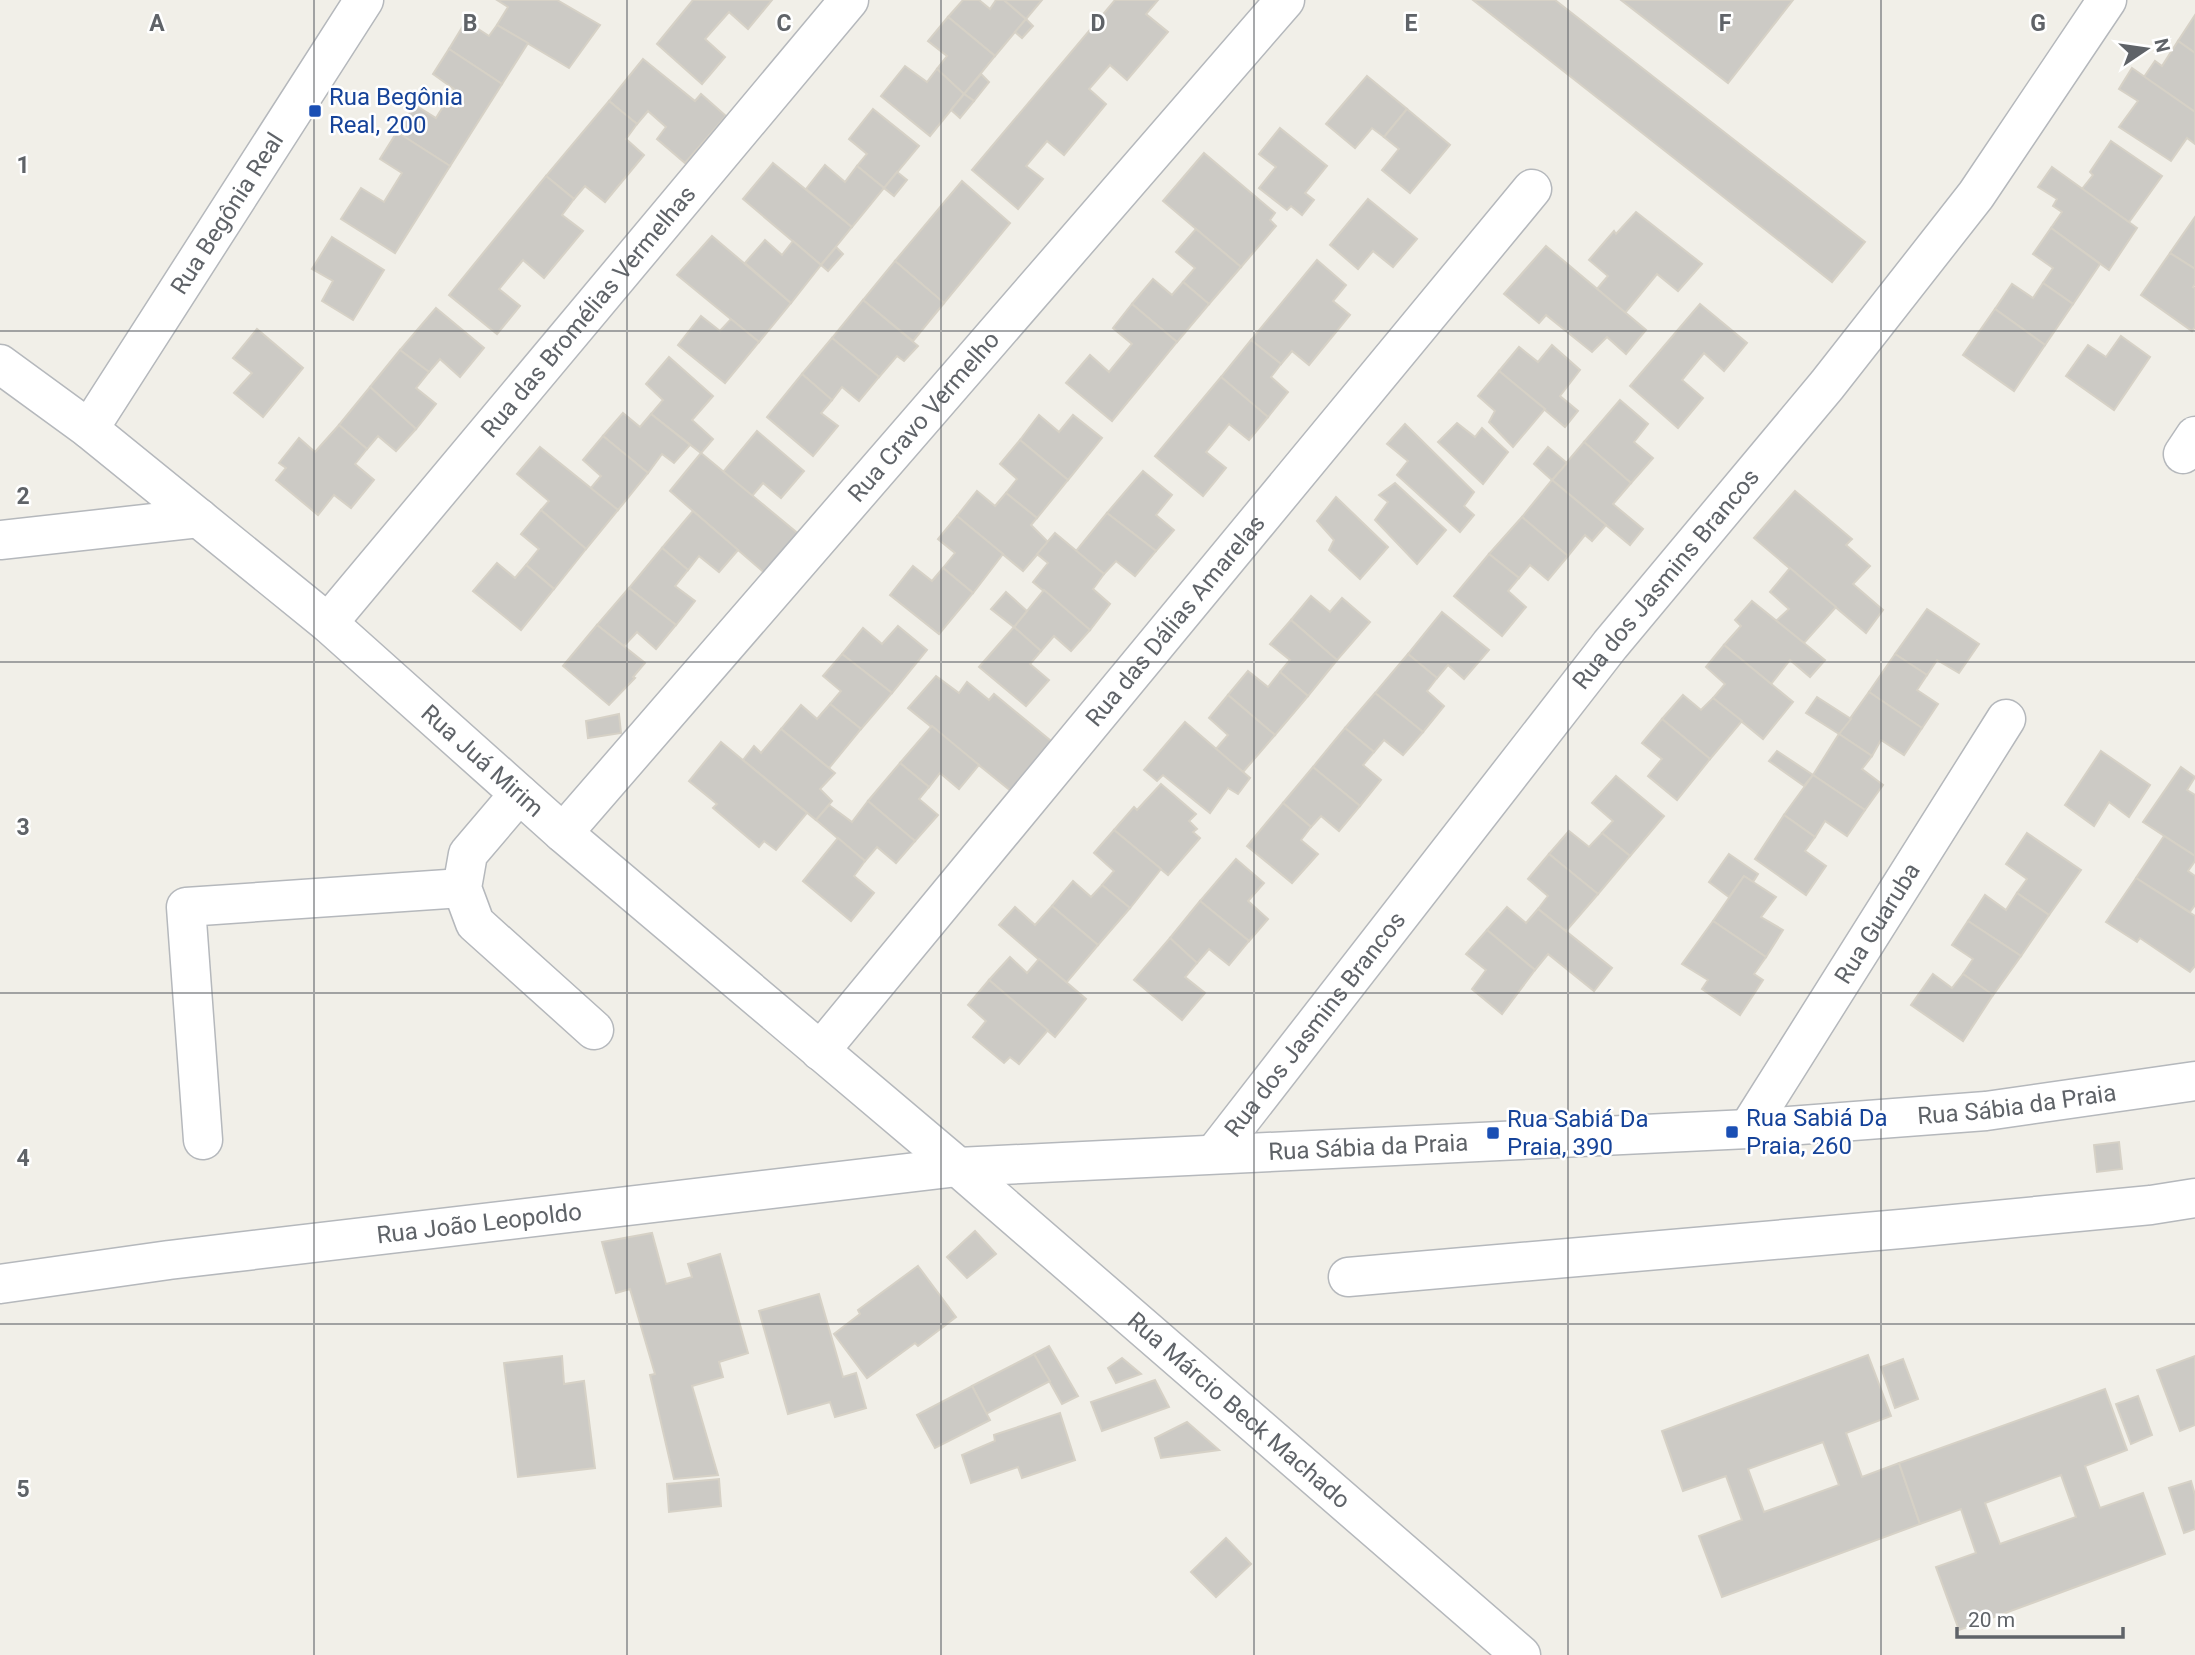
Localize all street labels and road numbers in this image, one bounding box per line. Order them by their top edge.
street label: Rua Begônia Real [165,127,289,300]
street label: Rua das Bromélias Vermelhas [475,180,702,443]
street label: Rua Cravo Vermelho [842,326,1005,508]
street label: Rua dos Jasmins Brancos [1567,463,1765,695]
street label: Rua das Dálias Amarelas [1080,509,1271,732]
street label: Rua Juá Mirim [415,699,549,823]
street label: Rua Guaruba [1829,858,1926,989]
street label: Rua dos Jasmins Brancos [1219,906,1411,1142]
street label: Rua Sábia da Praia [1916,1078,2118,1130]
street label: Rua Sábia da Praia [1268,1128,1469,1166]
street label: Rua João Leopoldo [375,1197,583,1249]
street label: Rua Márcio Beck Machado [1122,1306,1356,1514]

